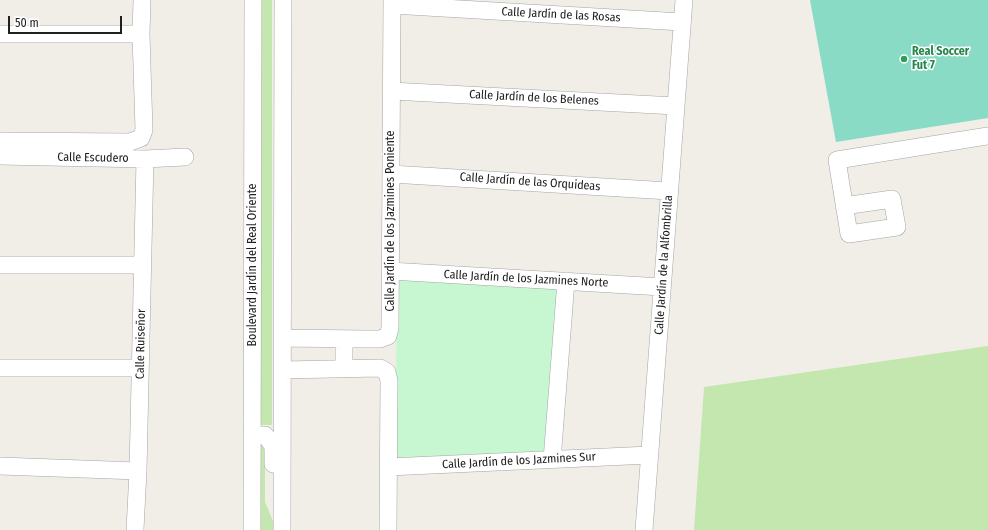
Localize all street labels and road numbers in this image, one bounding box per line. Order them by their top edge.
street label: Calle Jardín de las Rosas [501,5,621,25]
street label: Calle Jardín de los Belenes [469,87,599,109]
street label: Calle Jardín de los Jazmines Poniente [384,131,398,311]
street label: Calle Escudero [57,150,129,166]
street label: Calle Jardín de las Orquideas [459,170,601,194]
street label: Boulevard Jardín del Real Oriente [246,184,260,346]
street label: Calle Jardín de la Alfombrilla [652,195,676,335]
street label: Calle Jardín de los Jazmines Norte [443,267,609,291]
street label: Calle Ruiseñor [133,309,149,379]
street label: Calle Jardín de los Jazmines Sur [442,450,596,472]

